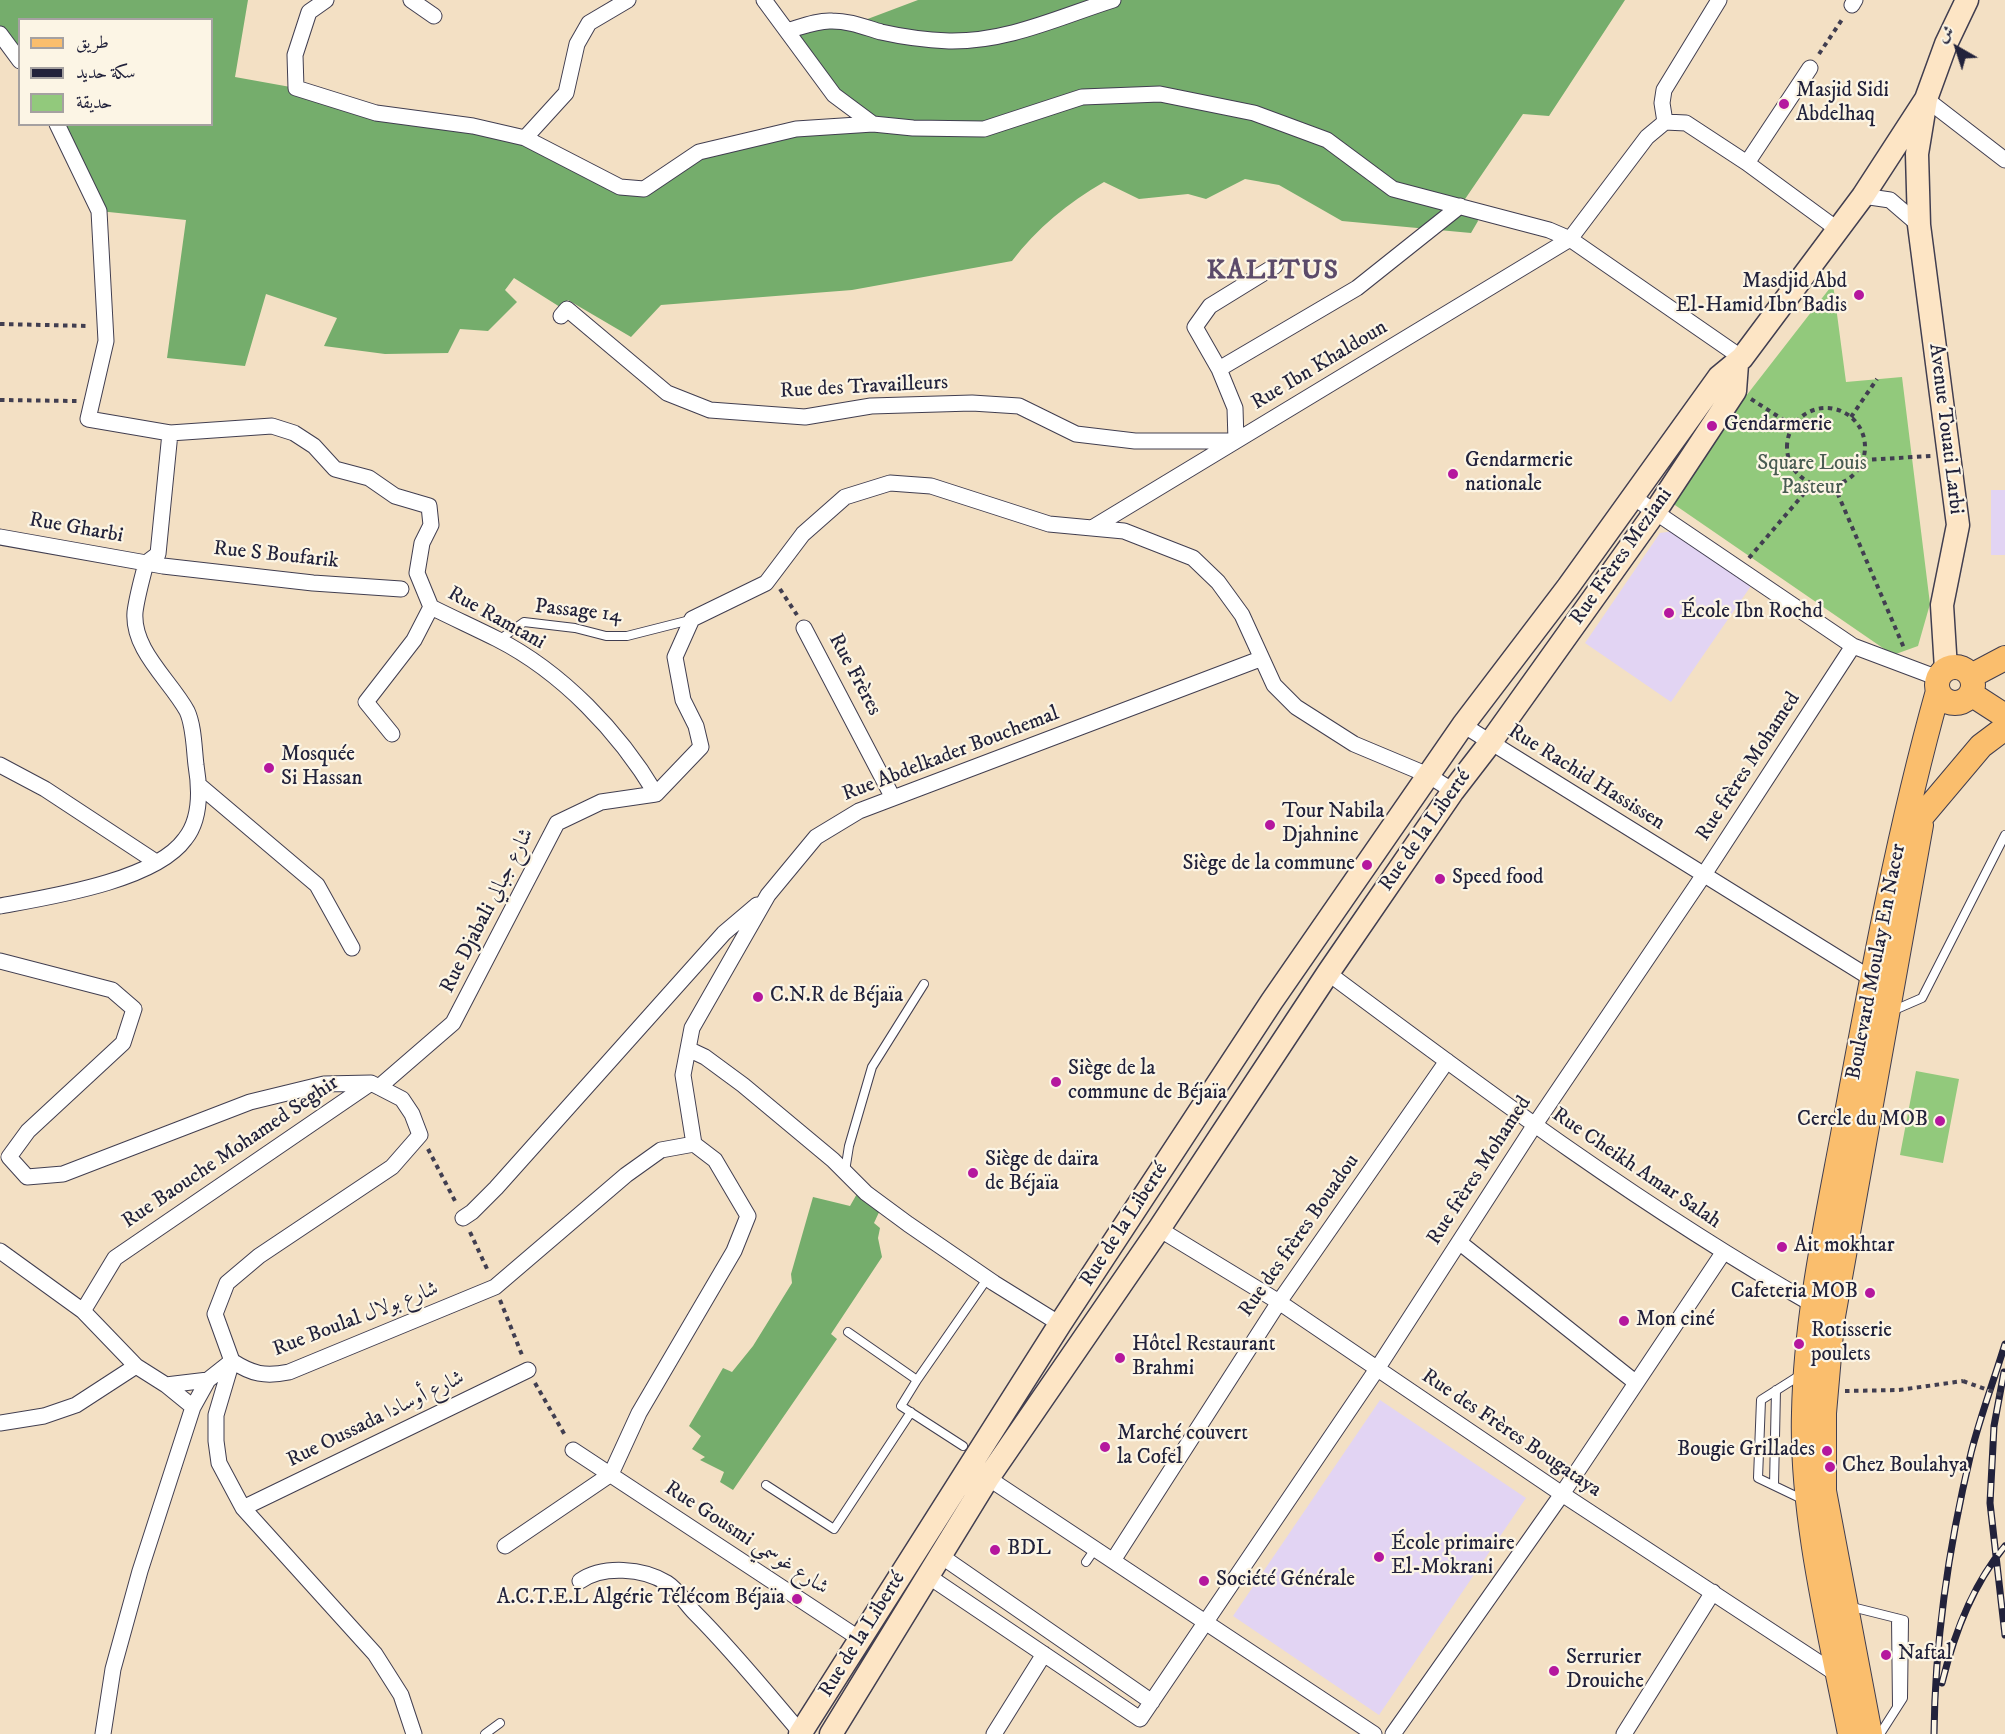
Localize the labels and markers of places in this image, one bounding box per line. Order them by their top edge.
place label: Masjid Sidi Abdelhaq [1796,79,1889,129]
marker: Masjid Sidi Abdelhaq [1777,97,1791,111]
place label: Masdjid Abd El-Hamid Ibn Badis [1676,270,1847,320]
marker: Masdjid Abd El-Hamid Ibn Badis [1852,288,1866,302]
place label: Gendarmerie [1724,413,1832,439]
marker: Gendarmerie [1705,419,1719,433]
place label: Gendarmerie nationale [1465,449,1573,499]
marker: Gendarmerie nationale [1446,467,1460,481]
place label: École Ibn Rochd [1681,600,1823,626]
marker: École Ibn Rochd [1662,606,1676,620]
place label: Mosquée Si Hassan [281,743,362,793]
marker: Mosquée Si Hassan [262,761,276,775]
place label: Tour Nabila Djahnine [1282,800,1384,850]
marker: Tour Nabila Djahnine [1263,818,1277,832]
place label: Siège de la commune [1183,852,1355,878]
marker: Siège de la commune [1360,858,1374,872]
place label: Speed food [1452,866,1543,892]
marker: Speed food [1433,872,1447,886]
place label: C.N.R de Béjaïa [770,984,903,1010]
marker: C.N.R de Béjaïa [751,990,765,1004]
place label: Siège de la commune de Béjaïa [1068,1057,1227,1107]
marker: Siège de la commune de Béjaïa [1049,1075,1063,1089]
place label: Cercle du MOB [1797,1108,1928,1134]
marker: Cercle du MOB [1933,1114,1947,1128]
place label: Siège de daïra de Béjaïa [985,1148,1099,1198]
marker: Siège de daïra de Béjaïa [966,1166,980,1180]
place label: Ait mokhtar [1794,1234,1895,1260]
marker: Ait mokhtar [1775,1240,1789,1254]
place label: Cafeteria MOB [1731,1280,1858,1306]
marker: Cafeteria MOB [1863,1286,1877,1300]
place label: Mon ciné [1636,1308,1715,1334]
marker: Mon ciné [1617,1314,1631,1328]
place label: Rotisserie poulets [1811,1319,1892,1369]
place label: Hôtel Restaurant Brahmi [1132,1333,1275,1383]
marker: Rotisserie poulets [1792,1337,1806,1351]
marker: Hôtel Restaurant Brahmi [1113,1351,1127,1365]
place label: Marché couvert la Cofel [1117,1422,1248,1472]
place label: Bougie Grillades [1677,1438,1815,1464]
marker: Marché couvert la Cofel [1098,1440,1112,1454]
marker: Bougie Grillades [1820,1444,1834,1458]
place label: Chez Boulahya [1842,1454,1968,1480]
marker: Chez Boulahya [1823,1460,1837,1474]
place label: École primaire El-Mokrani [1391,1532,1515,1582]
place label: BDL [1007,1537,1051,1563]
marker: BDL [988,1543,1002,1557]
marker: École primaire El-Mokrani [1372,1550,1386,1564]
place label: Société Générale [1216,1568,1355,1594]
marker: Société Générale [1197,1574,1211,1588]
place label: A.C.T.E.L Algérie Télécom Béjaïa [497,1586,785,1612]
marker: A.C.T.E.L Algérie Télécom Béjaïa [790,1592,804,1606]
place label: Naftal [1898,1642,1952,1668]
place label: Serrurier Drouiche [1566,1646,1644,1696]
marker: Naftal [1879,1648,1893,1662]
marker: Serrurier Drouiche [1547,1664,1561,1678]

